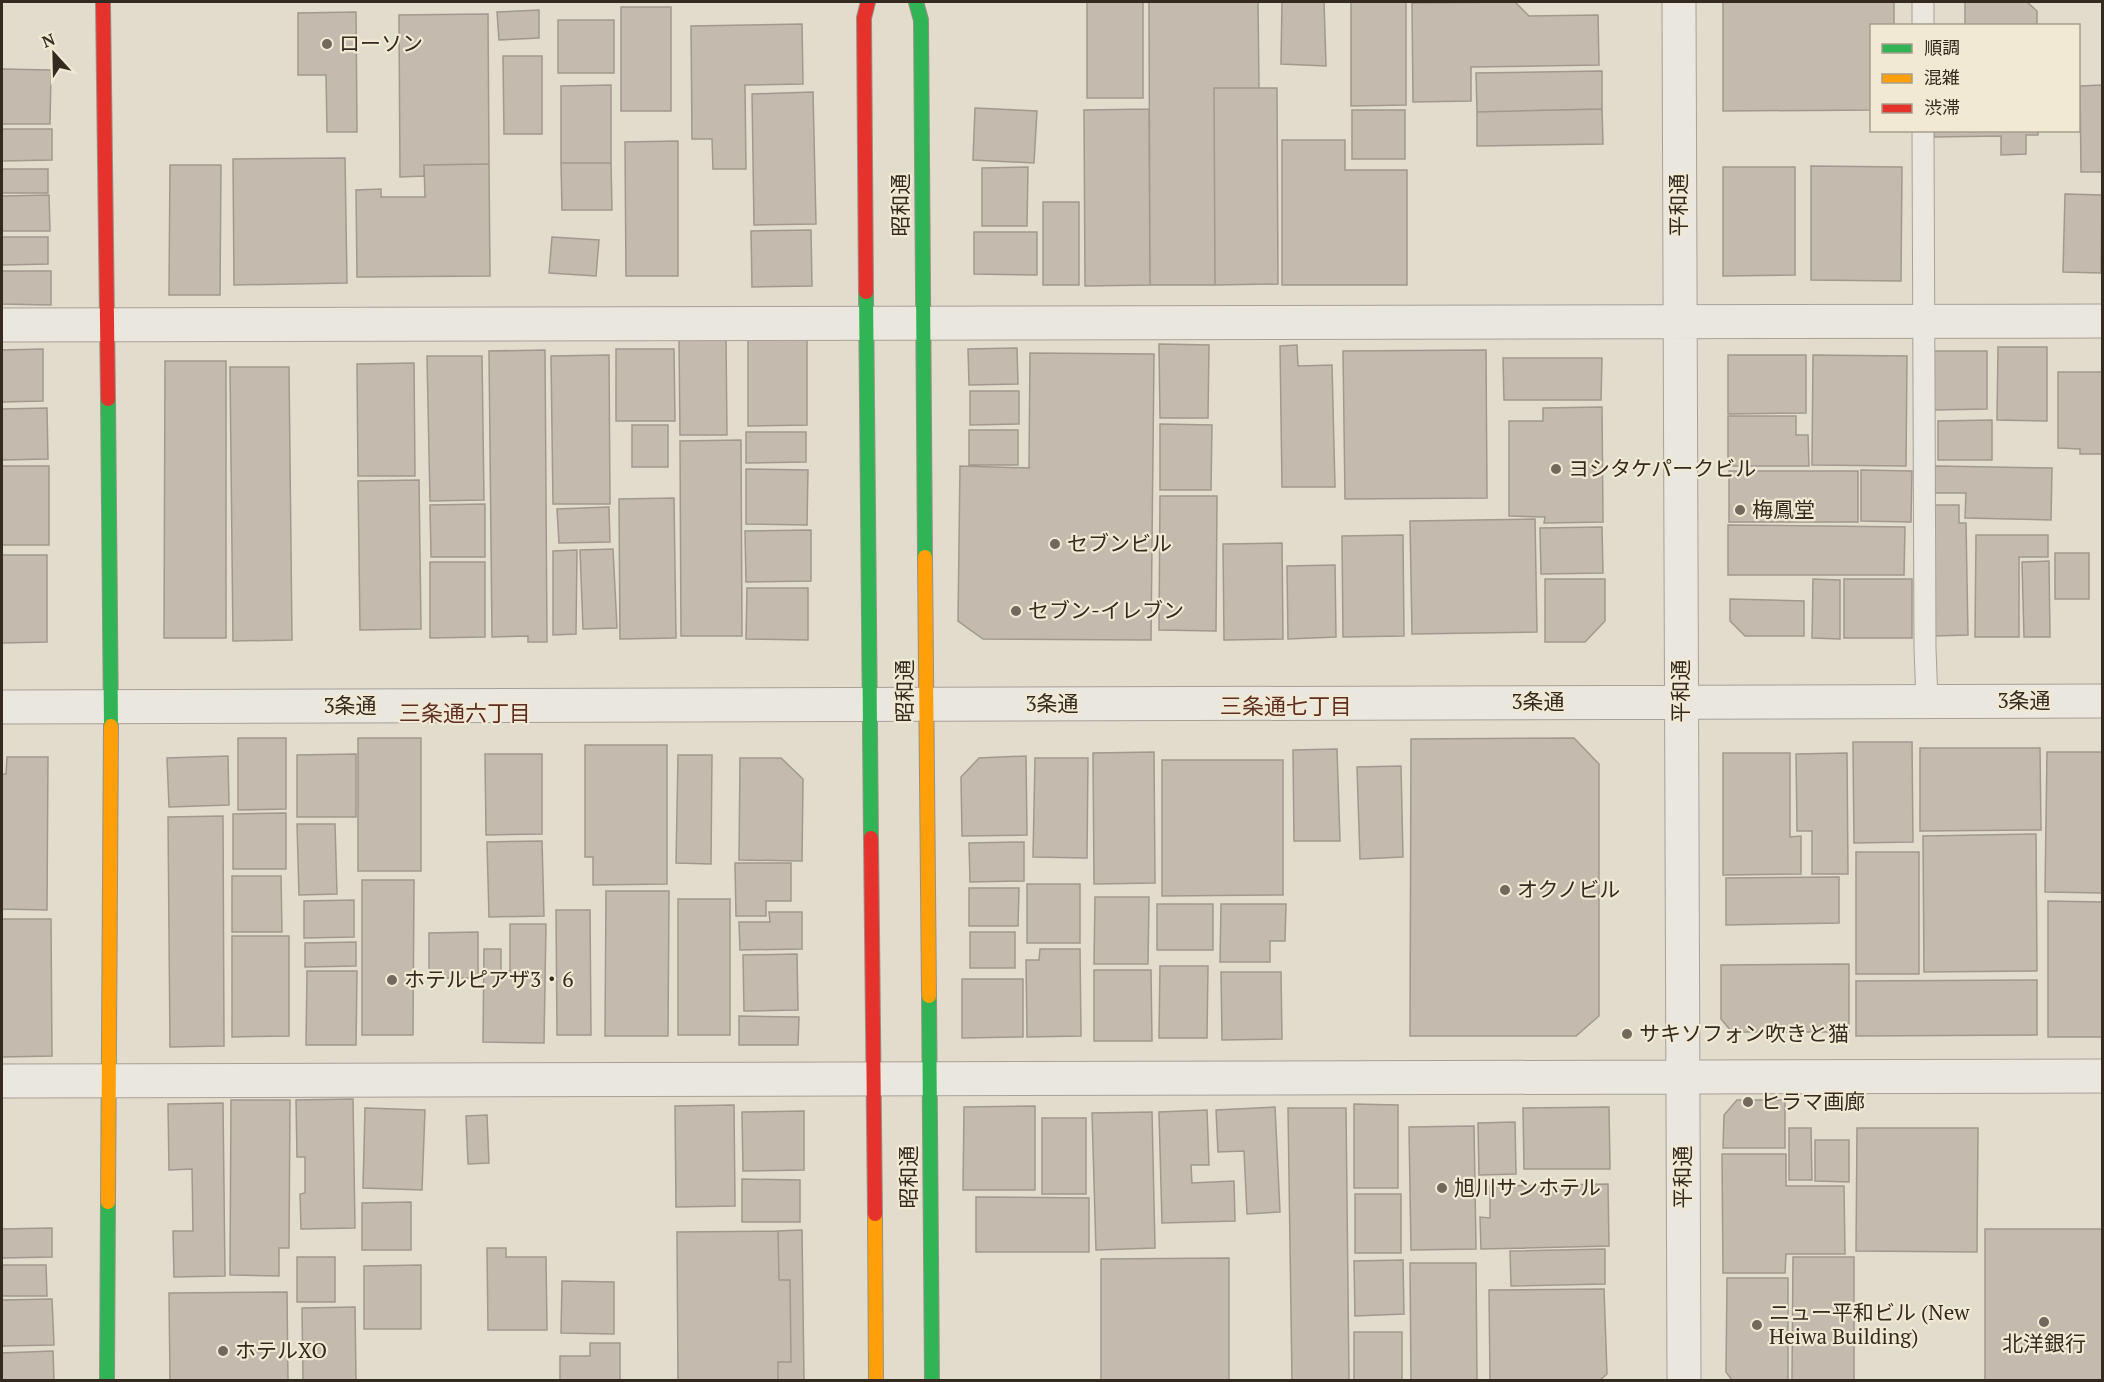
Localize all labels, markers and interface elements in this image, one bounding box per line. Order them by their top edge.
north arrow [24,24,84,84]
legend [1870,24,2080,132]
text: N [39,28,58,53]
place label: ローソン [339,29,423,57]
text: 順調 [1924,35,1960,59]
marker: ローソン [320,37,334,51]
text: 混雑 [1924,65,1960,89]
text: 渋滞 [1924,95,1960,119]
street label: 昭和通 [886,174,914,237]
street label: 平和通 [1664,174,1692,237]
place label: ヨシタケパークビル [1568,454,1756,482]
marker: ヨシタケパークビル [1549,462,1563,476]
place label: 梅鳳堂 [1752,495,1815,523]
marker: 梅鳳堂 [1733,503,1747,517]
place label: セブンビル [1067,529,1172,557]
marker: セブンビル [1048,537,1062,551]
place label: セブン-イレブン [1028,596,1184,624]
marker: セブン-イレブン [1009,604,1023,618]
street label: 昭和通 [890,660,918,723]
street label: 平和通 [1666,660,1694,723]
street label: 3条通 [1997,686,2051,714]
street label: 3条通 [1511,687,1565,715]
street label: 3条通 [1025,689,1079,717]
street label: 3条通 [323,691,377,719]
district label: 三条通七丁目 [1220,691,1352,720]
district label: 三条通六丁目 [399,698,531,727]
place label: オクノビル [1517,875,1620,903]
marker: オクノビル [1498,883,1512,897]
place label: ホテルピアザ3・6 [404,965,573,993]
marker: ホテルピアザ3・6 [385,973,399,987]
place label: サキソフォン吹きと猫 [1639,1019,1849,1047]
marker: サキソフォン吹きと猫 [1620,1027,1634,1041]
place label: ヒラマ画廊 [1760,1087,1865,1115]
marker: ヒラマ画廊 [1741,1095,1755,1109]
street label: 昭和通 [894,1146,922,1209]
street label: 平和通 [1668,1146,1696,1209]
place label: 旭川サンホテル [1454,1173,1601,1201]
marker: 旭川サンホテル [1435,1181,1449,1195]
place label: ニュー平和ビル (New Heiwa Building) [1769,1298,1970,1350]
marker: 北洋銀行 [2037,1315,2051,1329]
marker: ニュー平和ビル (New Heiwa Building) [1750,1318,1764,1332]
place label: 北洋銀行 [2002,1329,2086,1357]
place label: ホテルXO [235,1336,327,1364]
marker: ホテルXO [216,1344,230,1358]

